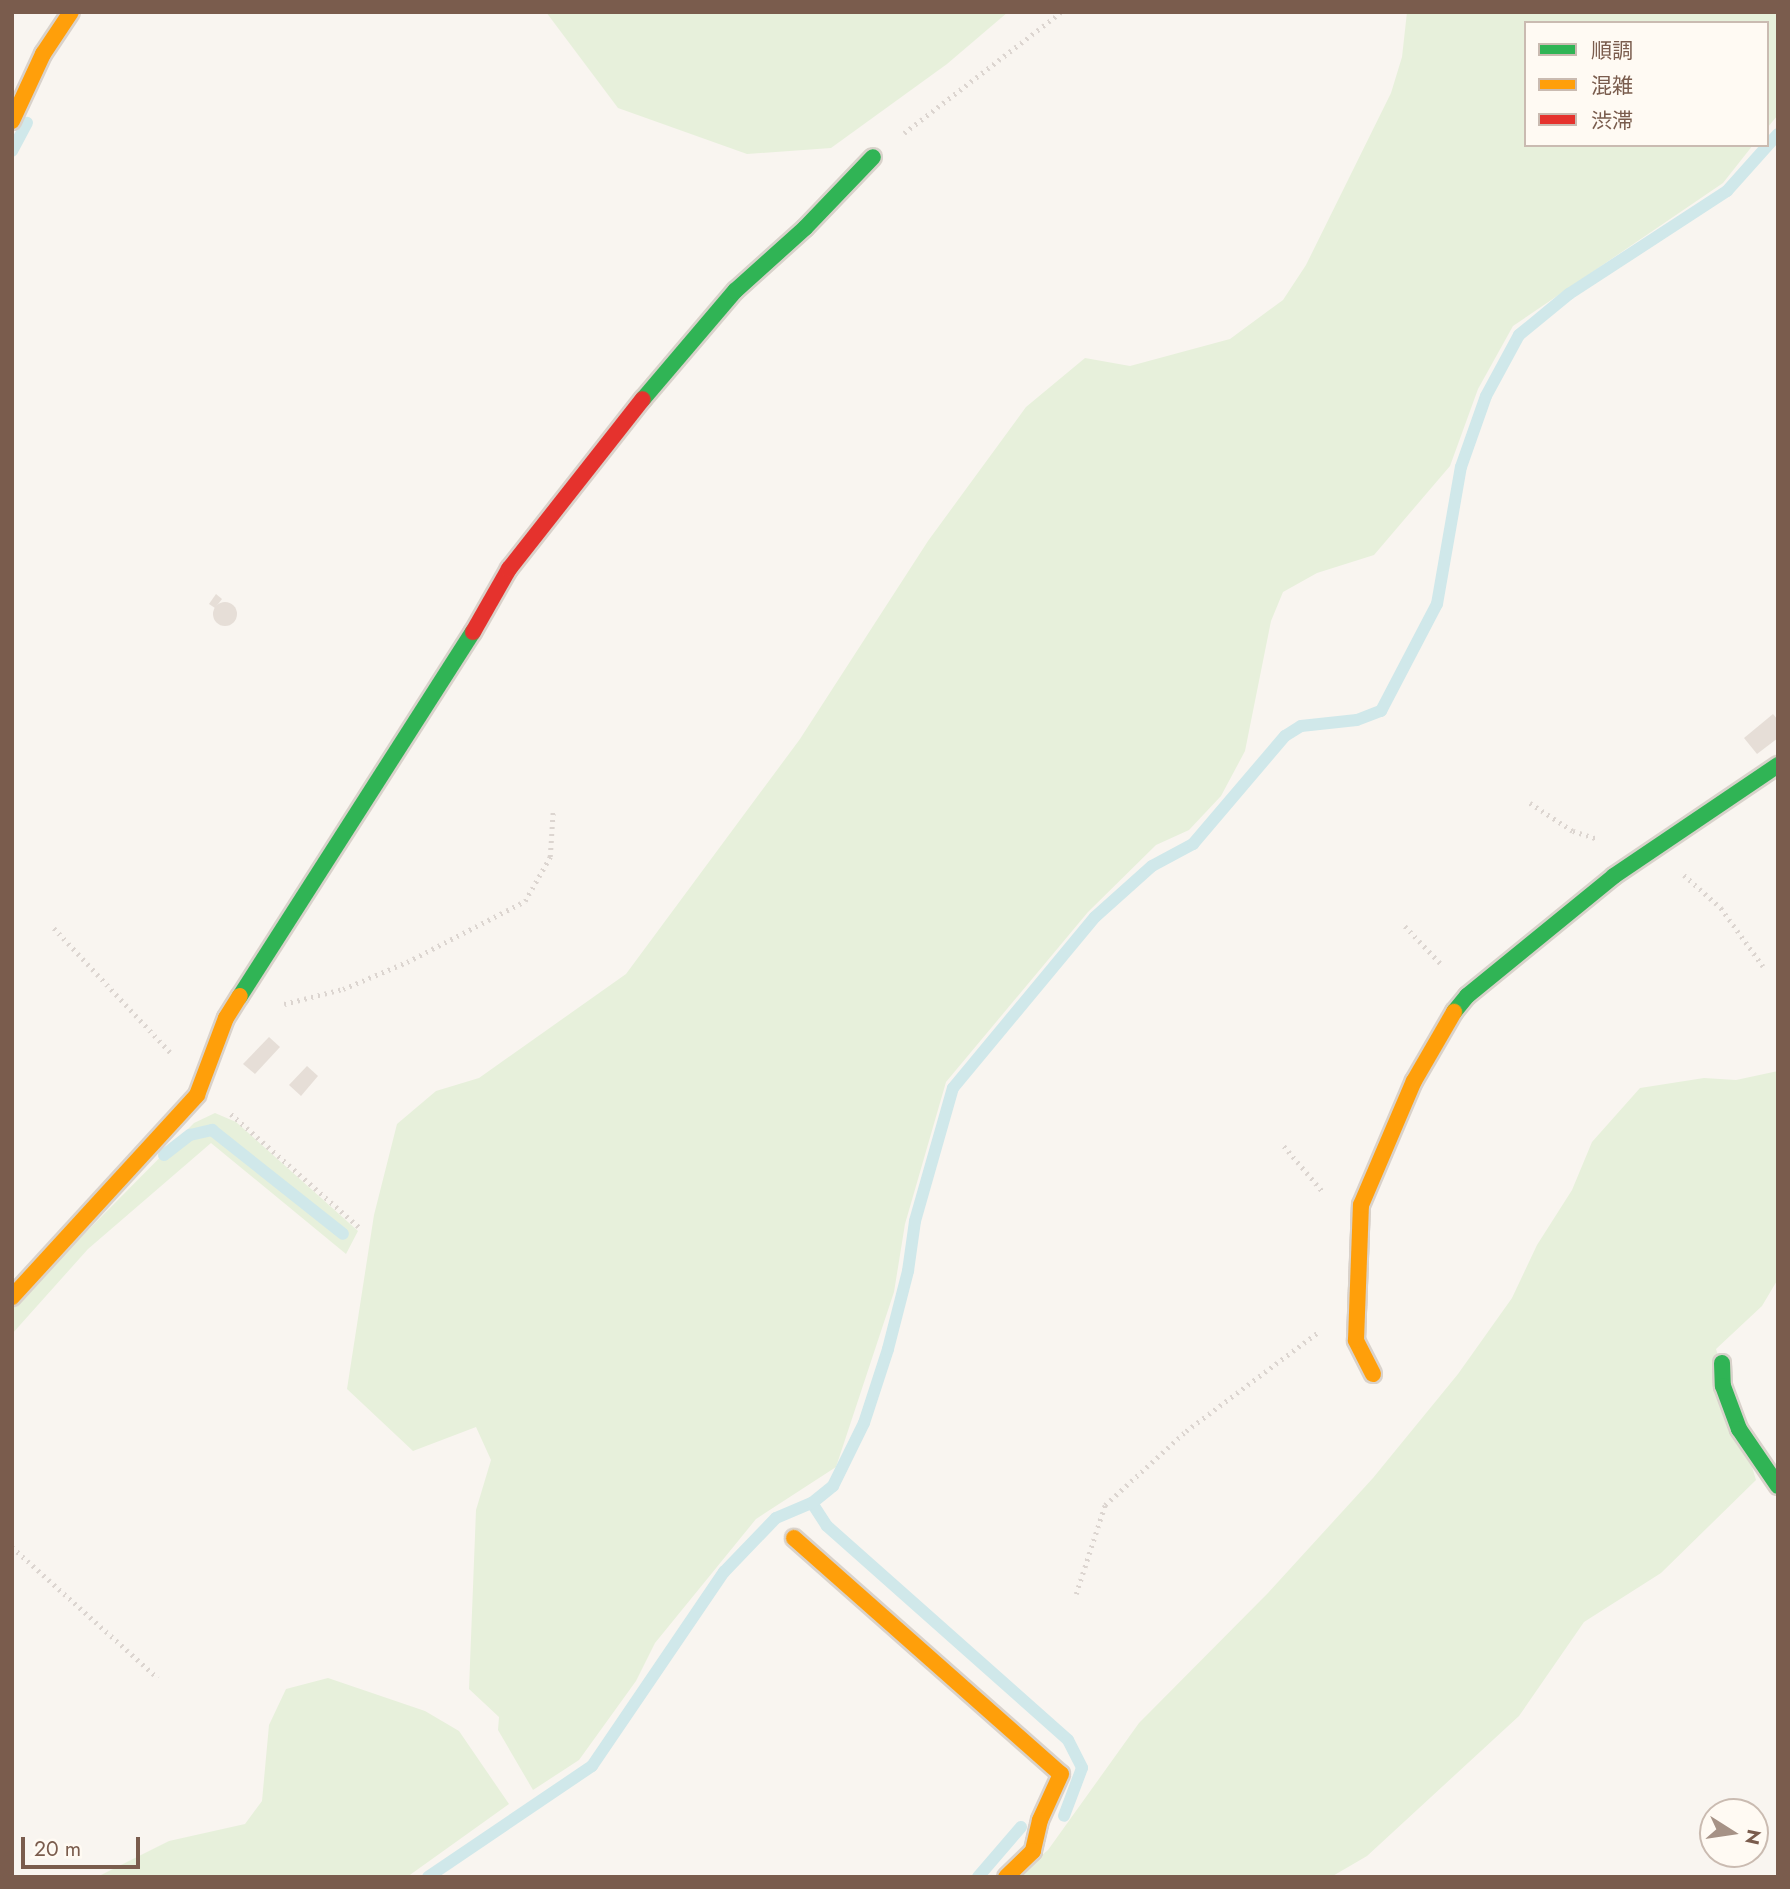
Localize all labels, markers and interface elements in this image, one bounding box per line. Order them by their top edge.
legend [1524,21,1769,147]
text: 順調 [1591,36,1633,66]
text: 混雑 [1591,71,1633,101]
text: 渋滞 [1591,106,1633,136]
north arrow [1699,1798,1769,1868]
scale bar [24,1822,144,1866]
text: N [1738,1827,1768,1847]
text: 20 m [34,1834,81,1864]

